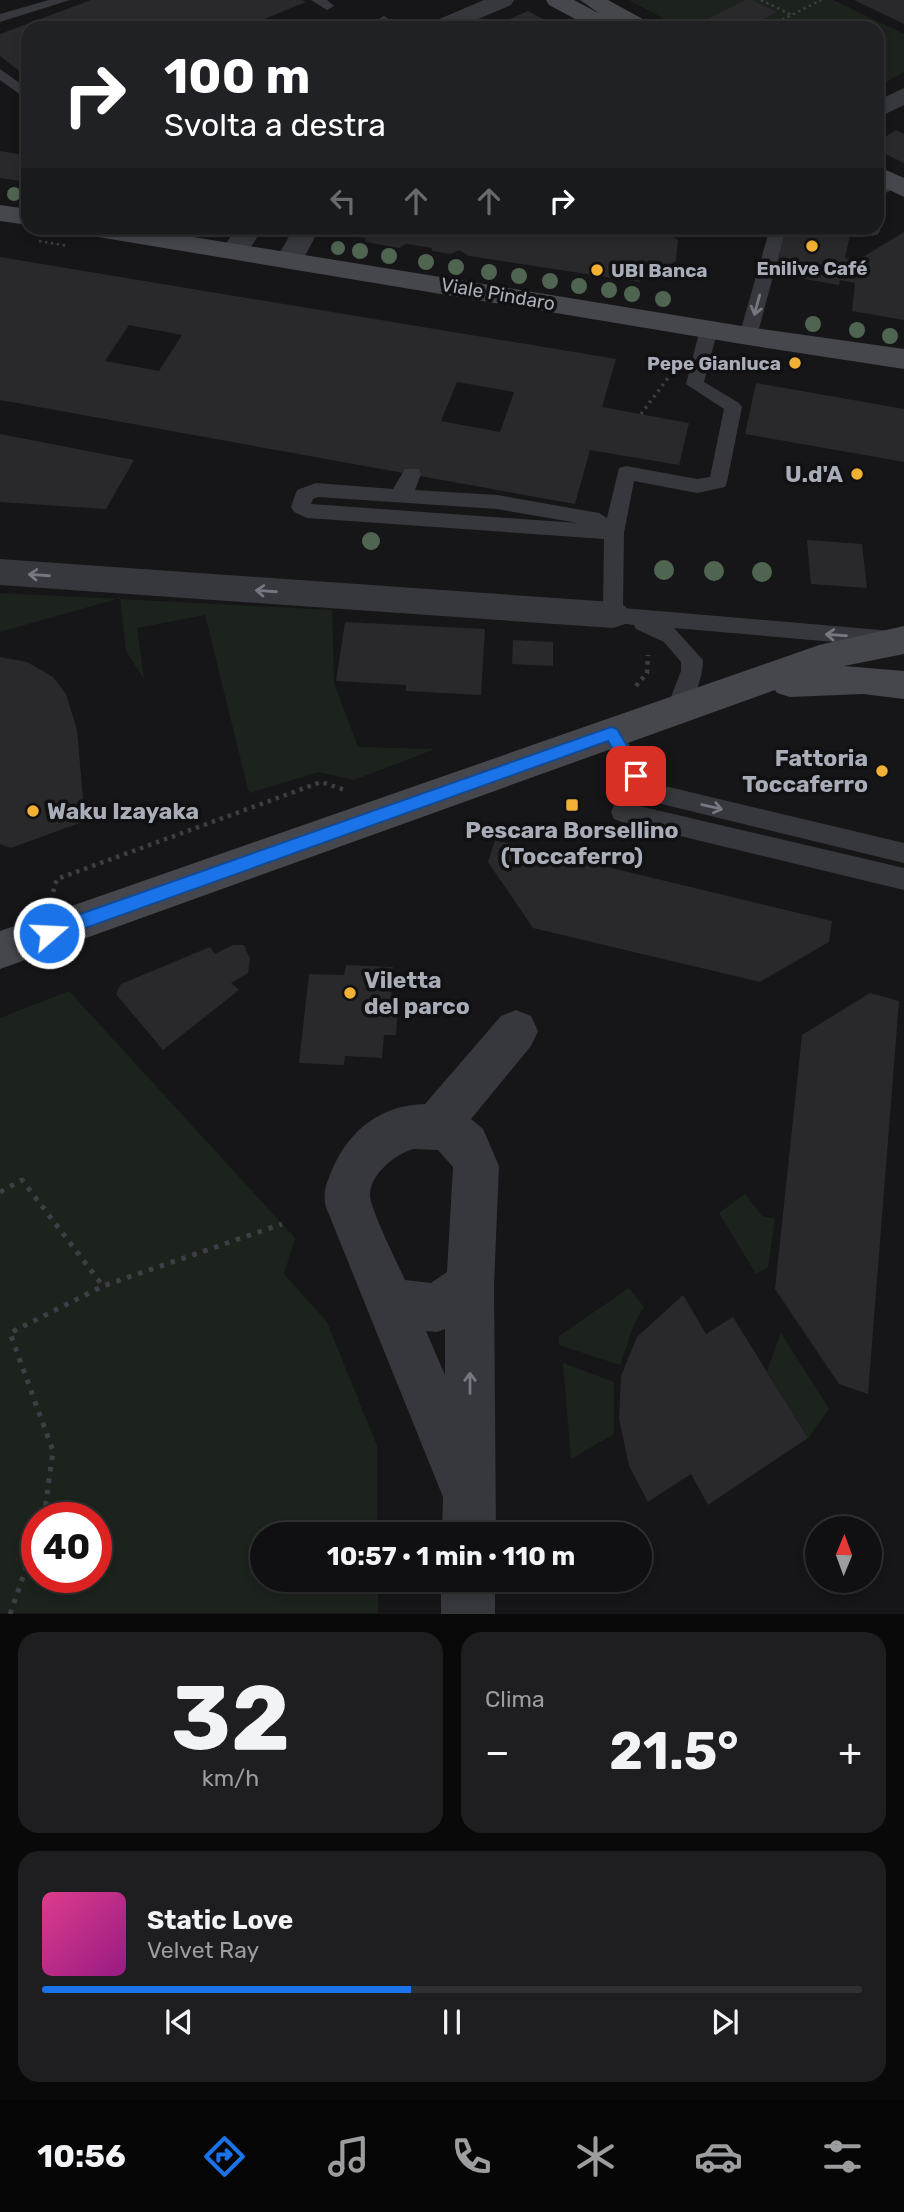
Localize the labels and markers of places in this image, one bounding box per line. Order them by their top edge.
marker: Enilive Café [804,238,820,254]
place label: Enilive Café [757,257,867,280]
place label: UBI Banca [611,259,708,282]
marker: UBI Banca [589,262,605,278]
place label: Pepe Gianluca [647,352,781,375]
marker: Pepe Gianluca [787,355,803,371]
place label: U.d'A [785,460,844,488]
marker: U.d'A [849,466,865,482]
place label: Fattoria Toccaferro [742,744,868,798]
pin [606,746,666,806]
marker: Fattoria Toccaferro [874,763,890,779]
place label: Waku Izayaka [47,797,199,825]
marker: Pescara Borsellino (Toccaferro) [564,797,580,813]
marker: Waku Izayaka [25,803,41,819]
place label: Pescara Borsellino (Toccaferro) [465,816,679,870]
place label: Viletta del parco [364,966,470,1020]
marker: Viletta del parco [342,985,358,1001]

